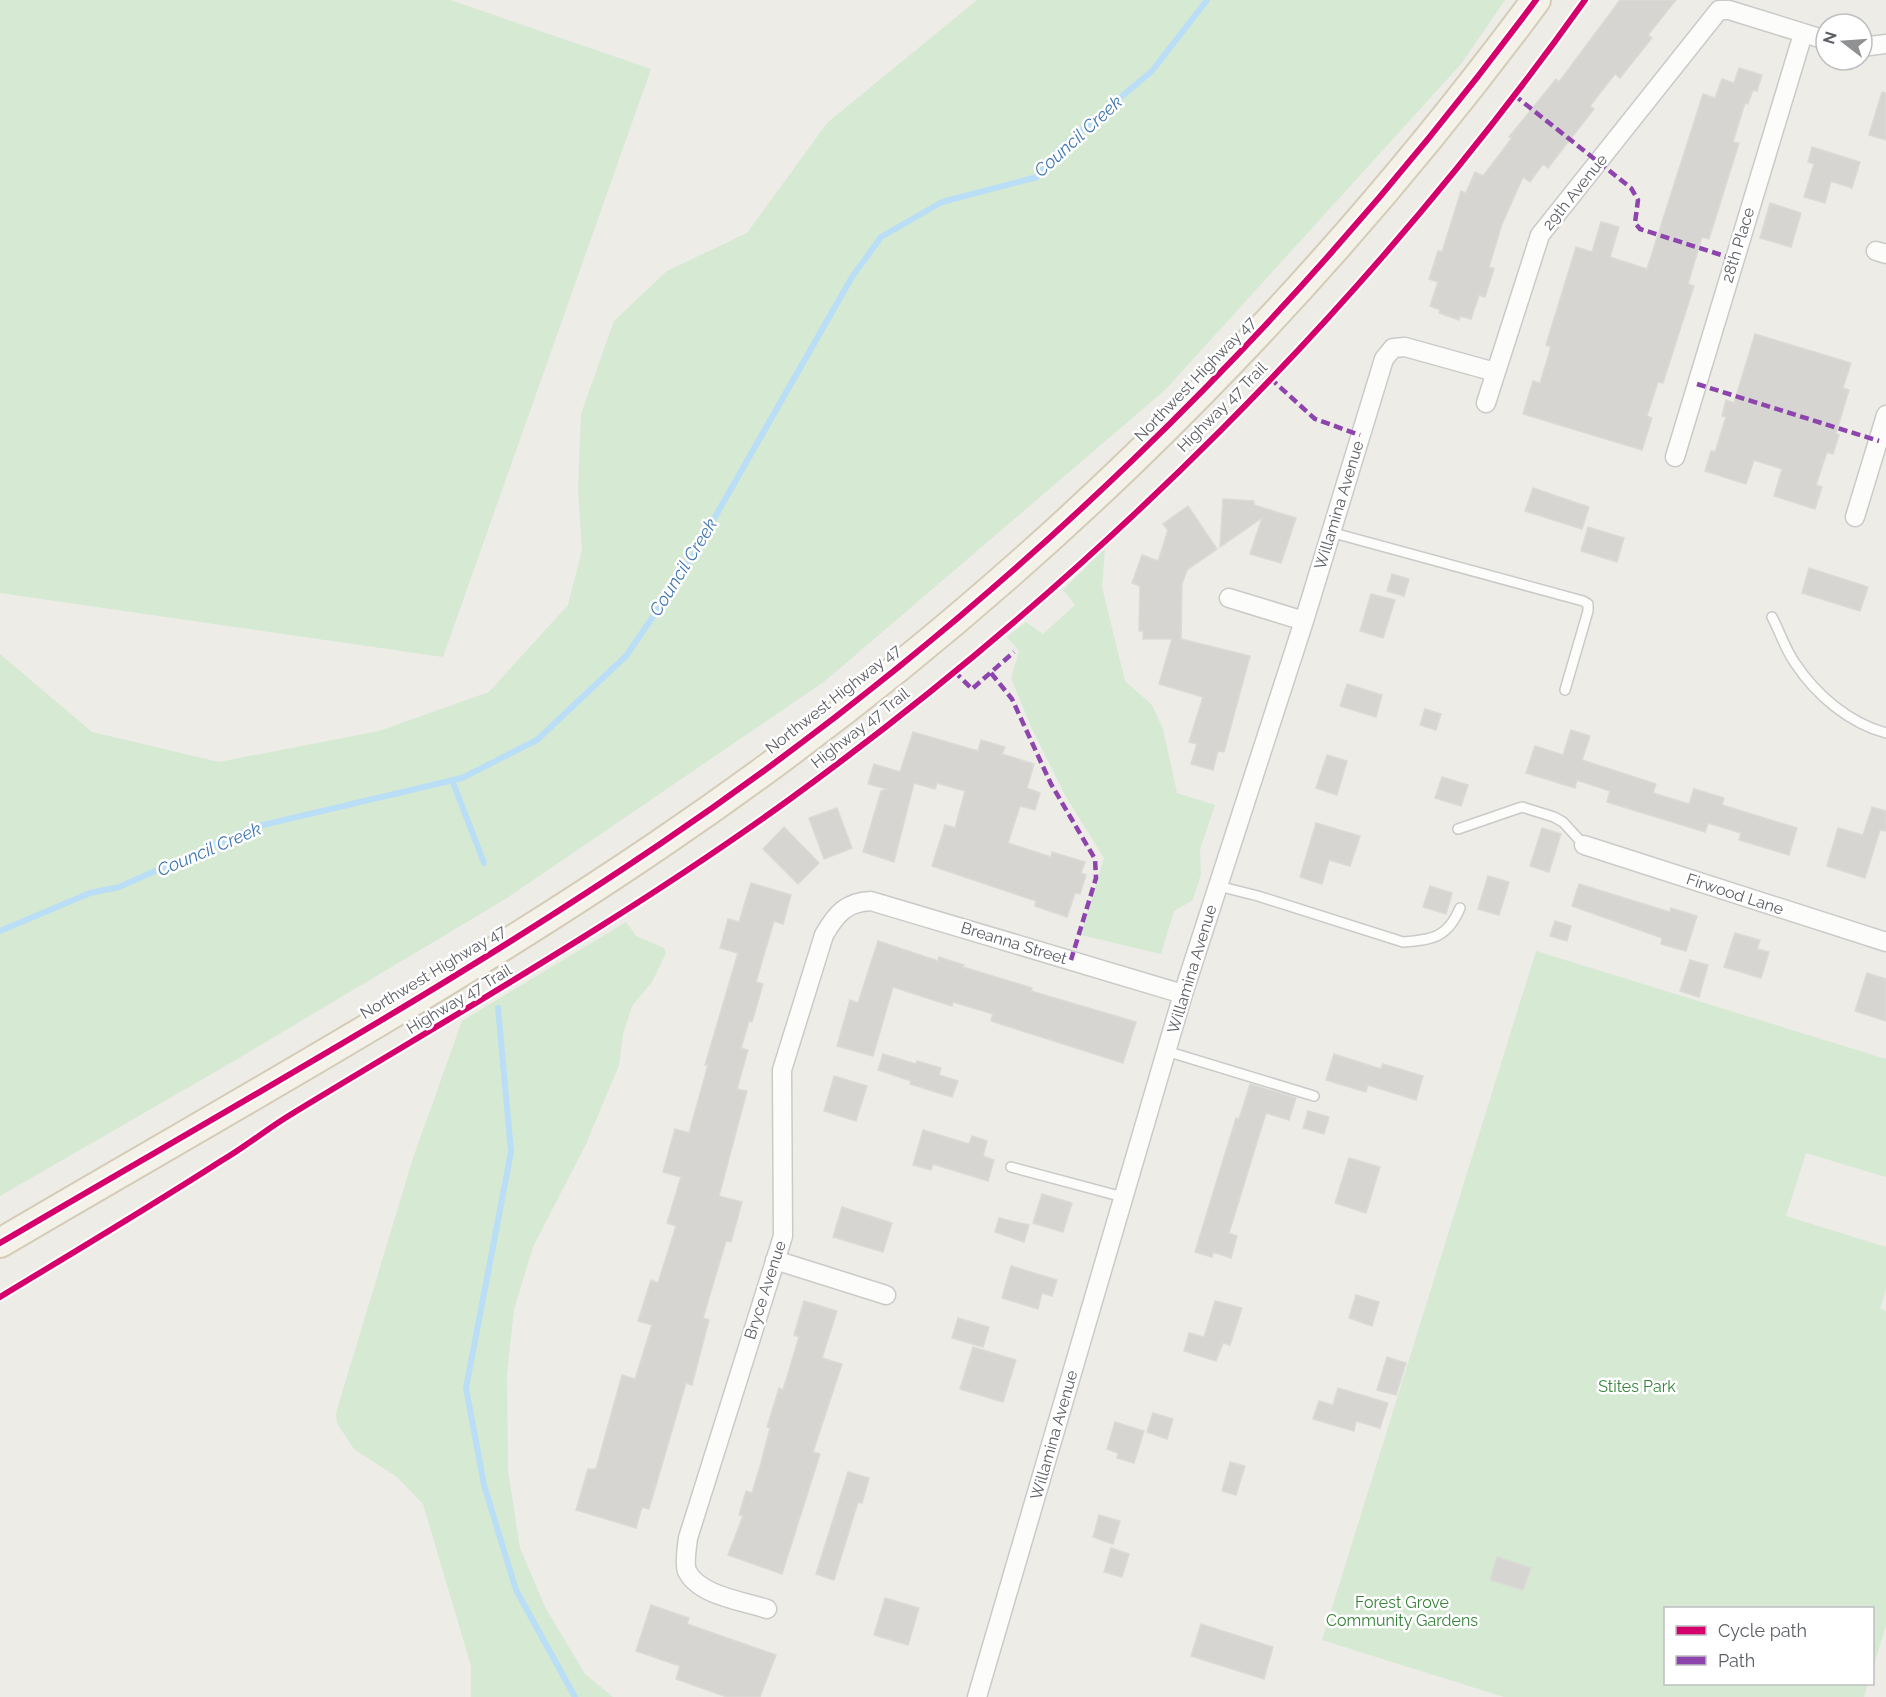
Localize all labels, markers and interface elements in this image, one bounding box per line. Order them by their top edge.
north arrow [1814,12,1874,72]
text: N [1819,29,1841,46]
water label: Council Creek [1030,91,1127,181]
street label: 29th Avenue [1539,150,1611,234]
street label: 28th Place [1718,205,1758,285]
street label: Northwest Highway 47 [1130,312,1260,445]
street label: Highway 47 Trail [1173,358,1271,456]
street label: Willamina Avenue [1310,438,1368,572]
water label: Council Creek [645,514,722,620]
street label: Northwest Highway 47 [762,640,905,758]
street label: Highway 47 Trail [807,683,913,772]
water label: Council Creek [154,817,265,880]
street label: Firwood Lane [1684,869,1786,919]
street label: Willamina Avenue [1163,902,1221,1036]
street label: Breanna Street [959,918,1070,968]
street label: Northwest Highway 47 [357,921,510,1023]
street label: Highway 47 Trail [403,960,516,1038]
street label: Bryce Avenue [740,1238,790,1342]
street label: Willamina Avenue [1026,1368,1082,1502]
park label: Stites Park [1598,1377,1676,1396]
park label: Forest Grove Community Gardens [1326,1593,1478,1630]
legend [1664,1607,1874,1685]
text: Cycle path [1718,1620,1807,1641]
text: Path [1718,1650,1755,1671]

